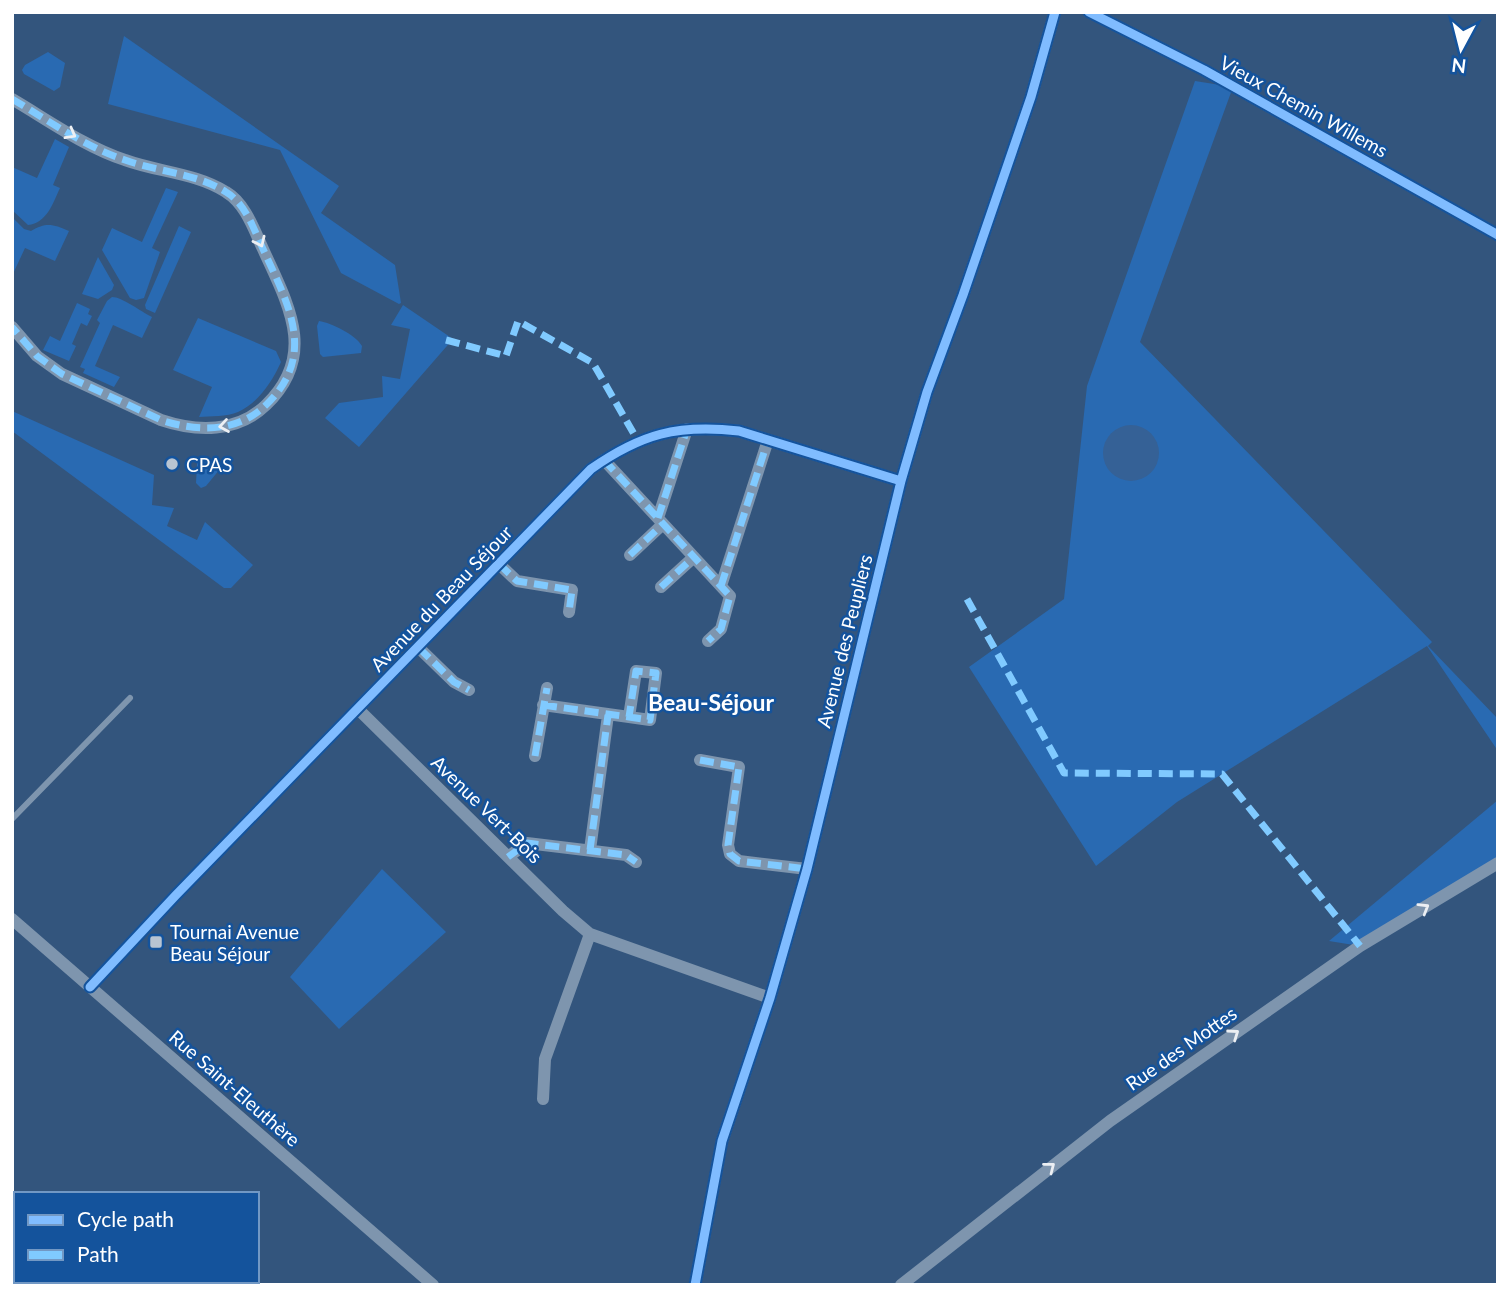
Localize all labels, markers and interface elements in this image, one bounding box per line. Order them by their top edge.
north arrow [1426,14,1496,84]
street label: Vieux Chemin Willems [1216,50,1392,162]
text: N [1450,54,1468,79]
one-way arrow [64,126,77,139]
one-way arrow [252,234,266,247]
one-way arrow [218,418,230,433]
place label: CPAS [186,453,232,476]
marker: CPAS [164,456,180,472]
street label: Avenue du Beau Séjour [365,520,517,676]
street label: Avenue des Peupliers [811,552,877,730]
district label: Beau-Séjour [648,688,774,716]
street label: Avenue Vert-Bois [427,750,547,868]
one-way arrow [1416,903,1429,916]
place label: Tournai Avenue Beau Séjour [170,920,299,965]
marker: Tournai Avenue Beau Séjour [148,934,164,950]
street label: Rue des Mottes [1121,1001,1241,1095]
street label: Rue Saint-Eleuthère [165,1025,305,1151]
one-way arrow [1226,1030,1239,1042]
one-way arrow [1042,1162,1055,1175]
legend [14,1192,259,1283]
text: Cycle path [77,1206,174,1231]
text: Path [77,1241,119,1266]

